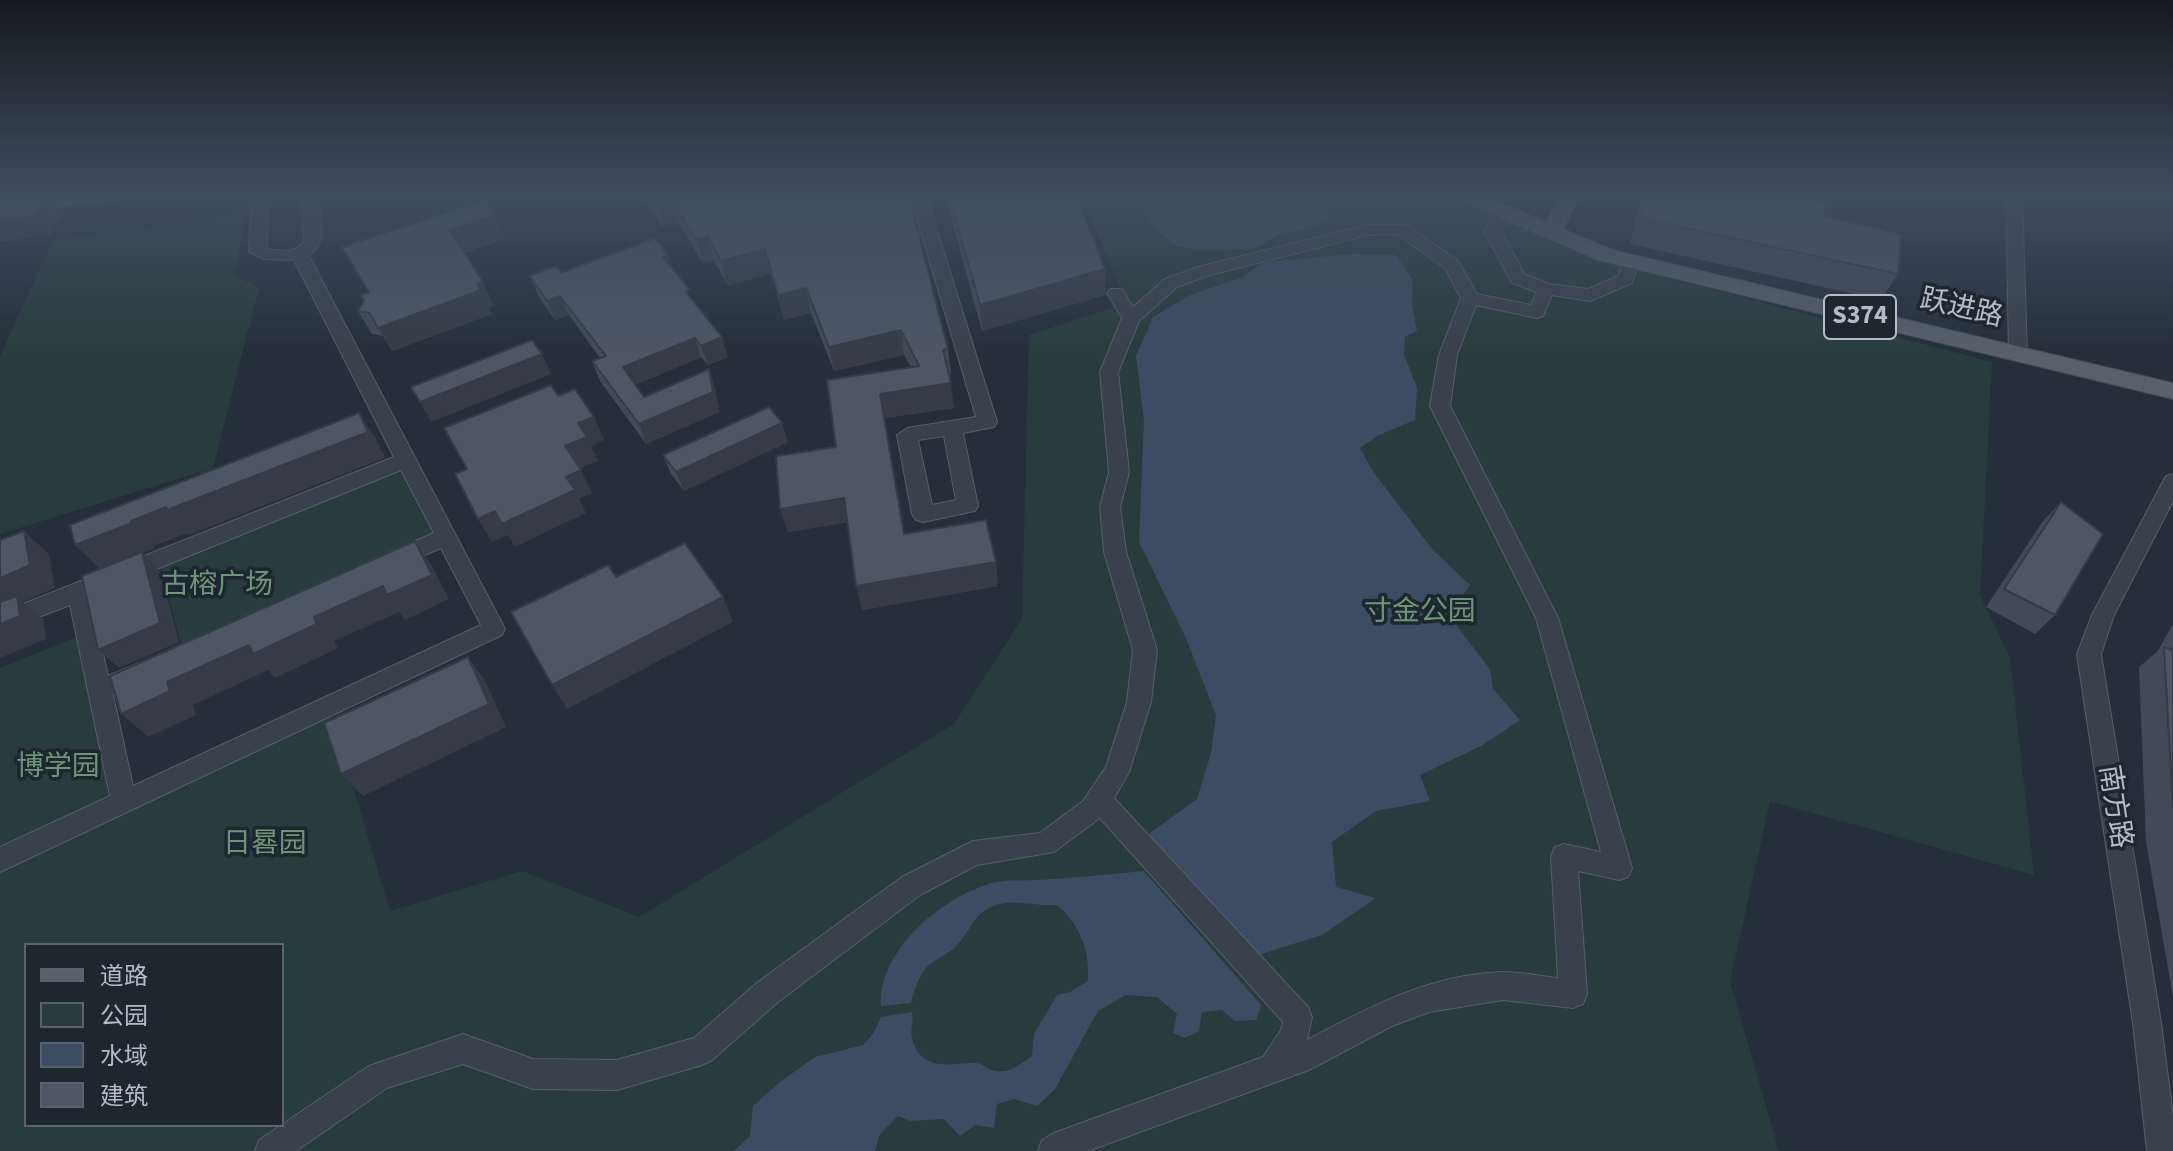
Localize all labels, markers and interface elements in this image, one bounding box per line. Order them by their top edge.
street label: 跃进路 [1916,284,2006,336]
road number: S374 [1824,295,1896,339]
park label: 古榕广场 [161,570,273,604]
park label: 寸金公园 [1364,597,1476,631]
park label: 博学园 [16,752,100,786]
street label: 南方路 [2090,763,2136,851]
park label: 日晷园 [223,829,307,863]
legend [24,943,284,1127]
text: 道路 [100,959,148,994]
text: 公园 [100,999,148,1034]
text: 水域 [100,1039,148,1074]
text: 建筑 [100,1079,148,1114]

